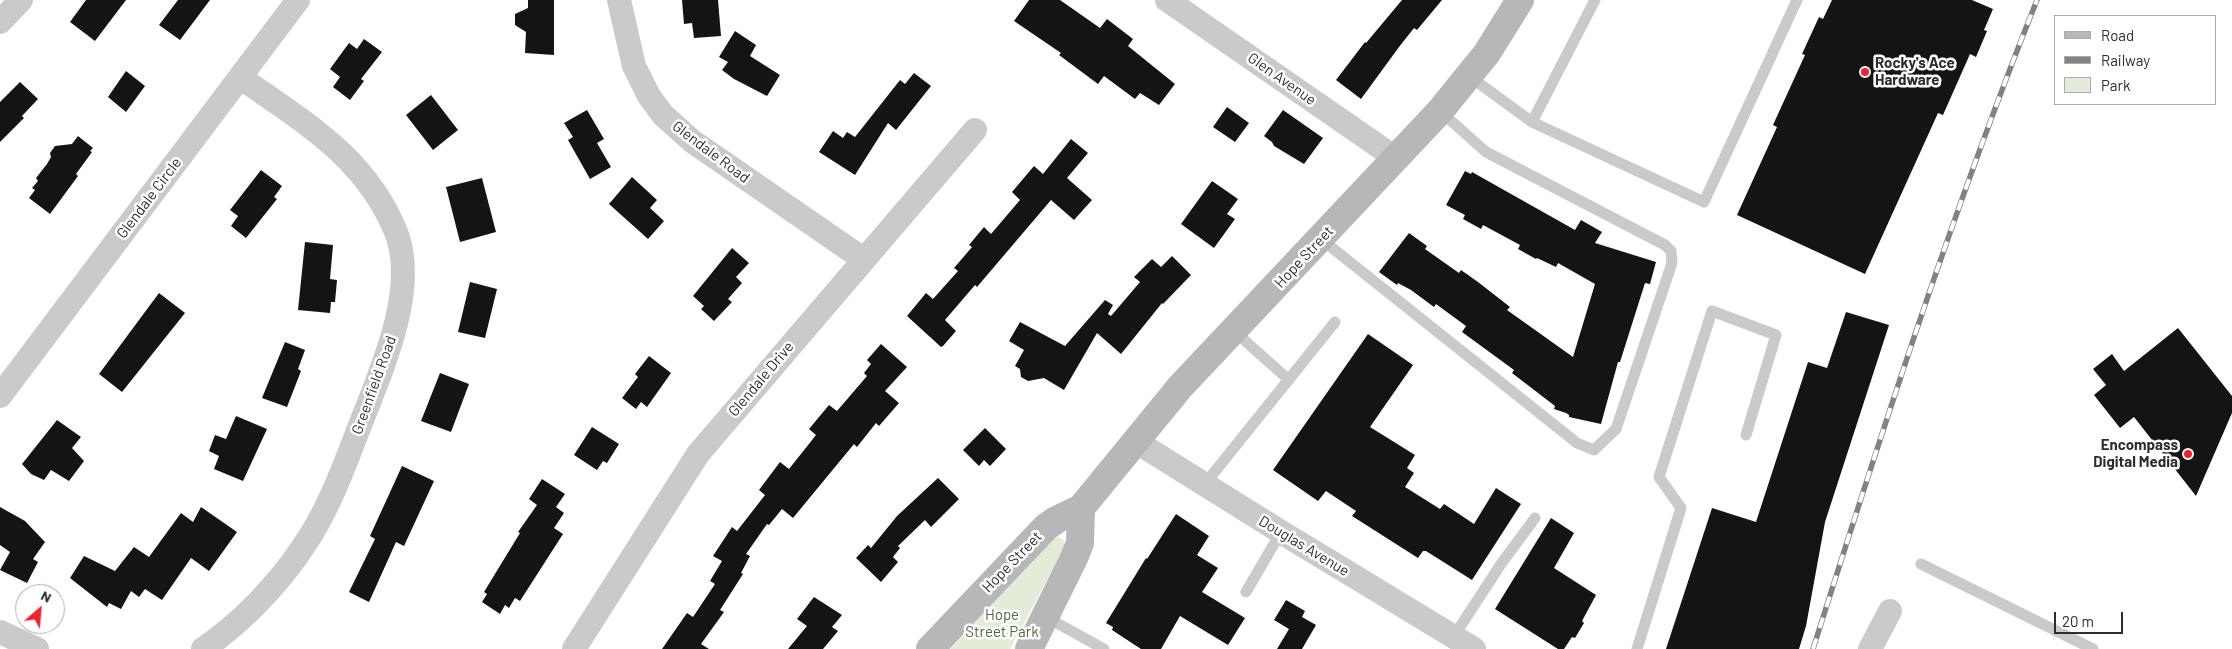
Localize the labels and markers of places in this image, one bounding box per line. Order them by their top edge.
place label: Rocky's Ace Hardware [1875,54,1955,89]
marker: Rocky's Ace Hardware [1859,66,1871,78]
place label: Encompass Digital Media [2093,436,2178,471]
marker: Encompass Digital Media [2182,448,2194,460]

